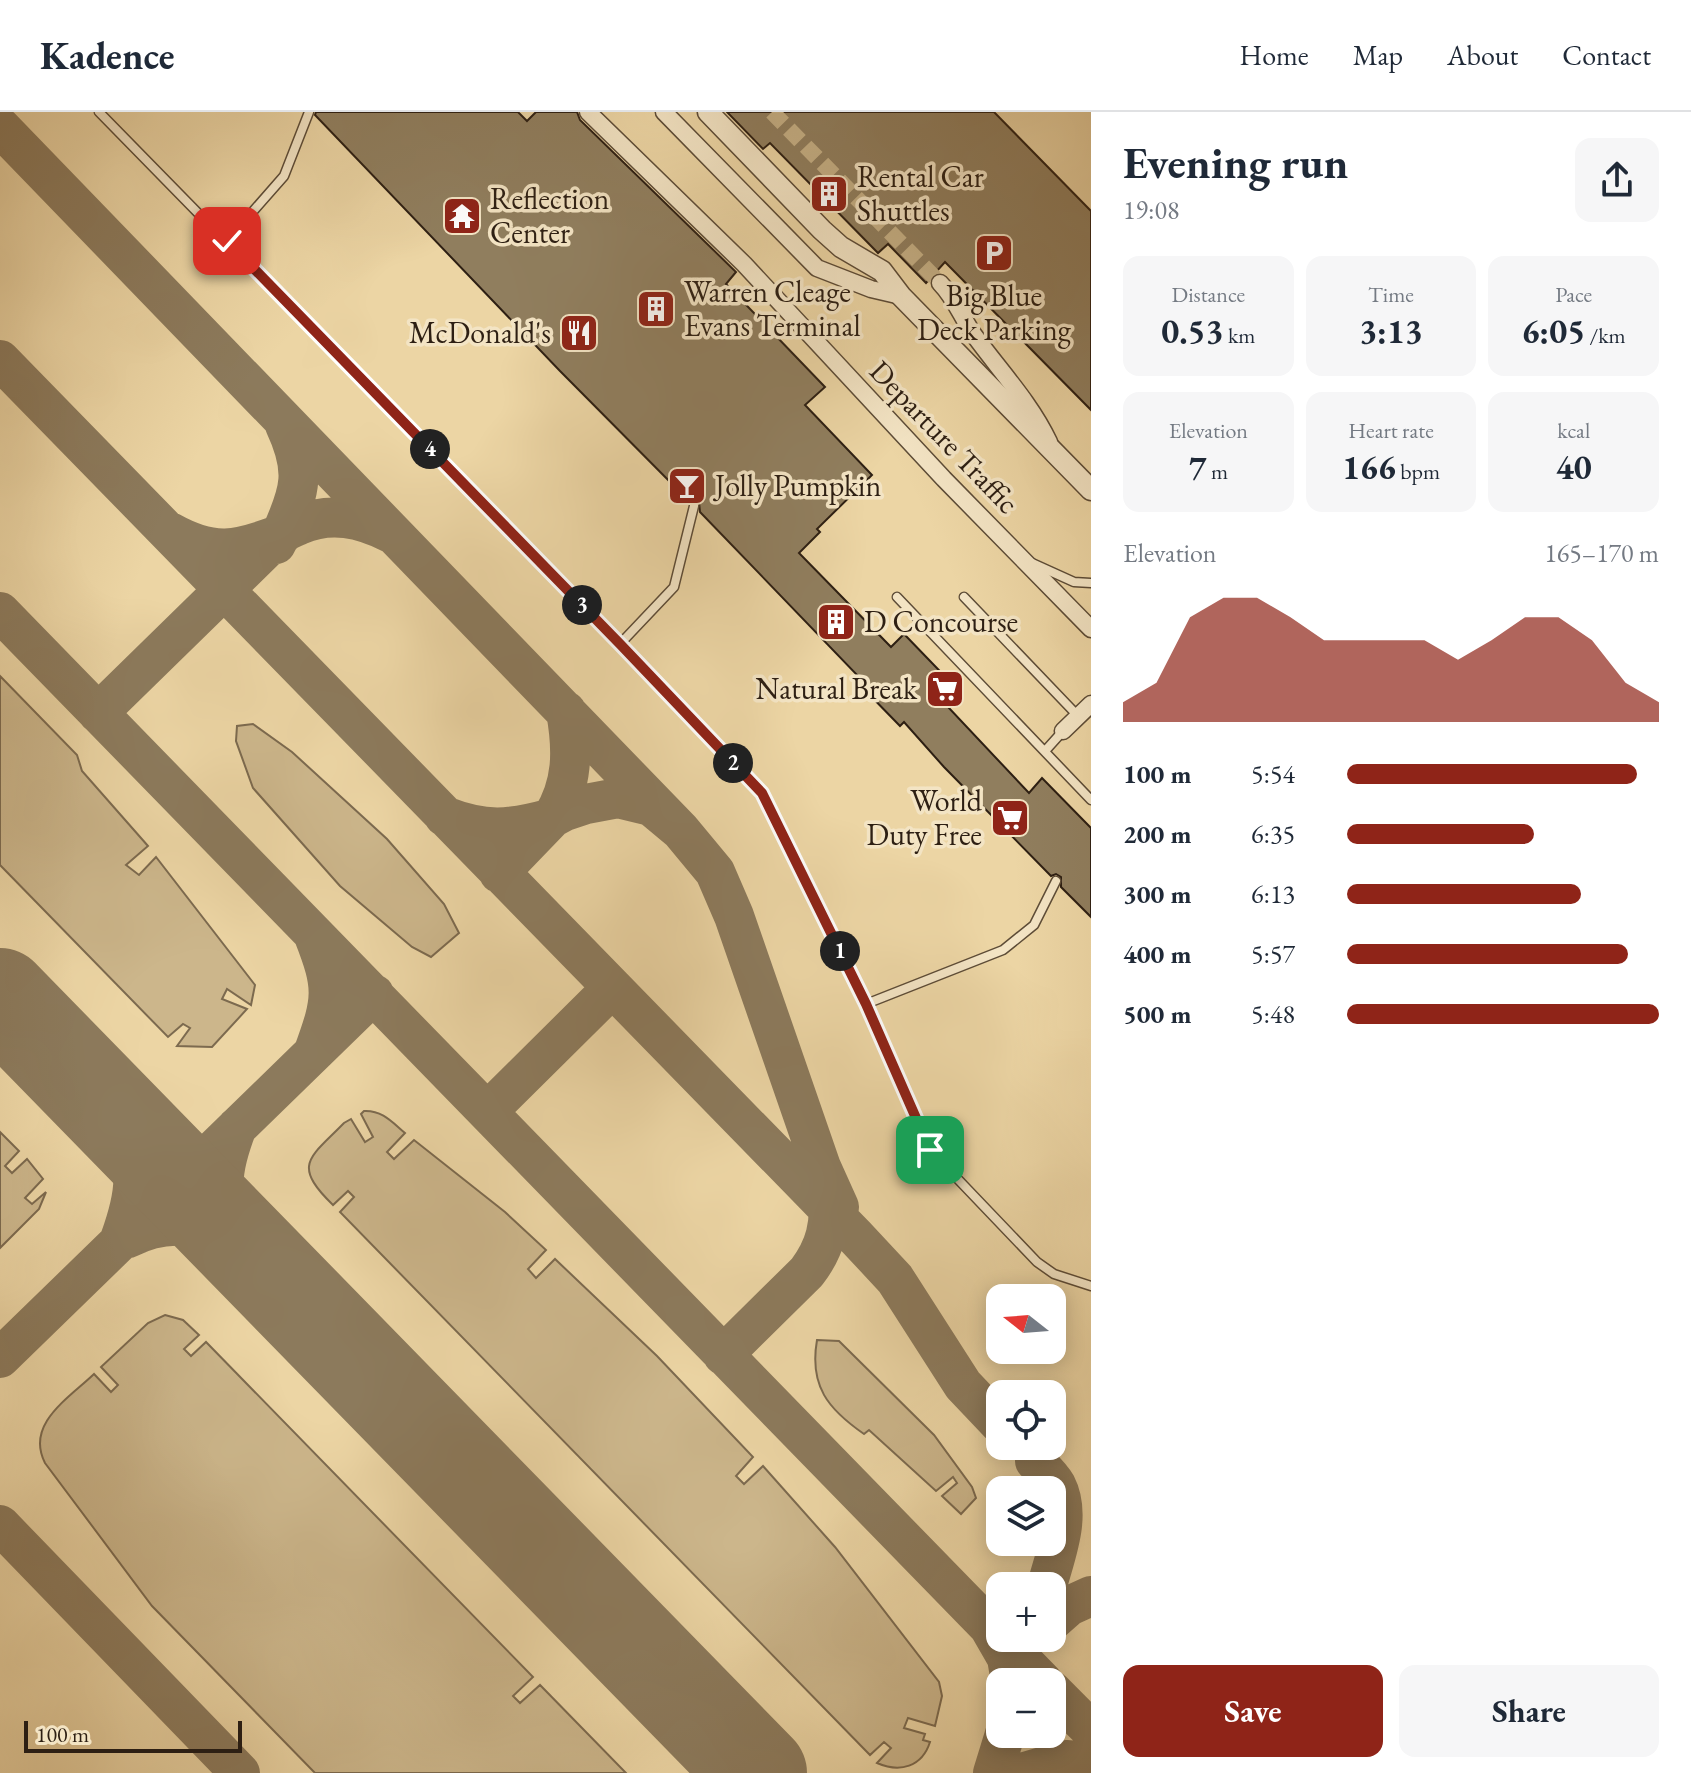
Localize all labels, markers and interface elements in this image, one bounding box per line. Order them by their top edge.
text: Kadence [40,31,175,80]
text: Home [1239,37,1309,73]
text: Map [1353,37,1403,73]
text: About [1447,37,1518,73]
text: Contact [1562,37,1651,73]
text: Evening run [1123,134,1348,191]
button: share [1575,138,1659,222]
place label: Rental Car Shuttles [857,157,984,230]
building icon: Rental Car Shuttles [808,173,850,215]
place label: Reflection Center [490,179,609,252]
text: 19:08 [1123,193,1179,227]
temple icon: Reflection Center [441,195,483,237]
pin [193,207,261,275]
icon: check [205,219,249,263]
parking icon: Big Blue Deck Parking [973,232,1015,274]
place label: Warren Cleage Evans Terminal [684,272,861,345]
place label: Big Blue Deck Parking [917,276,1072,349]
text: Distance [1172,280,1245,309]
text: Time [1368,280,1414,309]
text: Pace [1555,280,1592,309]
building icon: Warren Cleage Evans Terminal [635,288,677,330]
text: 0.53 [1161,309,1224,353]
text: 3:13 [1359,309,1423,353]
text: 6:05 [1522,309,1585,353]
restaurant icon: McDonald's [558,312,600,354]
place label: McDonald's [409,313,551,352]
text: km [1224,321,1255,350]
text: /km [1585,321,1626,350]
street label: Departure Traffic [861,352,1027,522]
text: Elevation [1169,416,1248,445]
text: Heart rate [1348,416,1434,445]
text: kcal [1557,416,1590,445]
pin: 4 [410,429,450,469]
text: 4 [424,434,436,463]
text: 7 [1189,445,1207,489]
text: 166 [1342,445,1396,489]
text: 40 [1556,445,1592,489]
text: m [1207,457,1228,486]
text: bpm [1396,457,1440,486]
bar icon: Jolly Pumpkin [666,465,708,507]
place label: Jolly Pumpkin [712,466,881,505]
text: Elevation [1123,536,1217,570]
text: 165–170 m [1544,536,1659,570]
pin: 3 [562,585,602,625]
text: 3 [576,590,588,619]
building icon: D Concourse [815,601,857,643]
place label: D Concourse [864,602,1018,641]
supermarket icon: Natural Break [924,668,966,710]
place label: Natural Break [755,669,918,708]
pin: 2 [713,743,753,783]
text: 2 [727,748,739,777]
text: 100 m [1123,757,1191,791]
text: 5:54 [1251,757,1295,791]
place label: World Duty Free [867,781,983,854]
supermarket icon: World Duty Free [989,797,1031,839]
text: 200 m [1123,817,1191,851]
text: 6:35 [1251,817,1295,851]
text: 300 m [1123,877,1191,911]
text: 6:13 [1251,877,1295,911]
pin: 1 [820,931,860,971]
text: 1 [834,936,846,965]
text: 400 m [1123,937,1191,971]
text: 5:57 [1251,937,1295,971]
text: 500 m [1123,997,1191,1031]
text: 5:48 [1251,997,1295,1031]
pin [896,1116,964,1184]
icon: arrive [908,1128,952,1172]
north arrow [986,1284,1066,1364]
map controls [986,1284,1066,1748]
button: locate [986,1380,1066,1460]
button: layers [986,1476,1066,1556]
button: + [986,1572,1066,1652]
button: Save [1123,1665,1383,1757]
button: Share [1399,1665,1659,1757]
button: − [986,1668,1066,1748]
scale bar [24,1717,242,1753]
text: 100 m [36,1720,89,1749]

